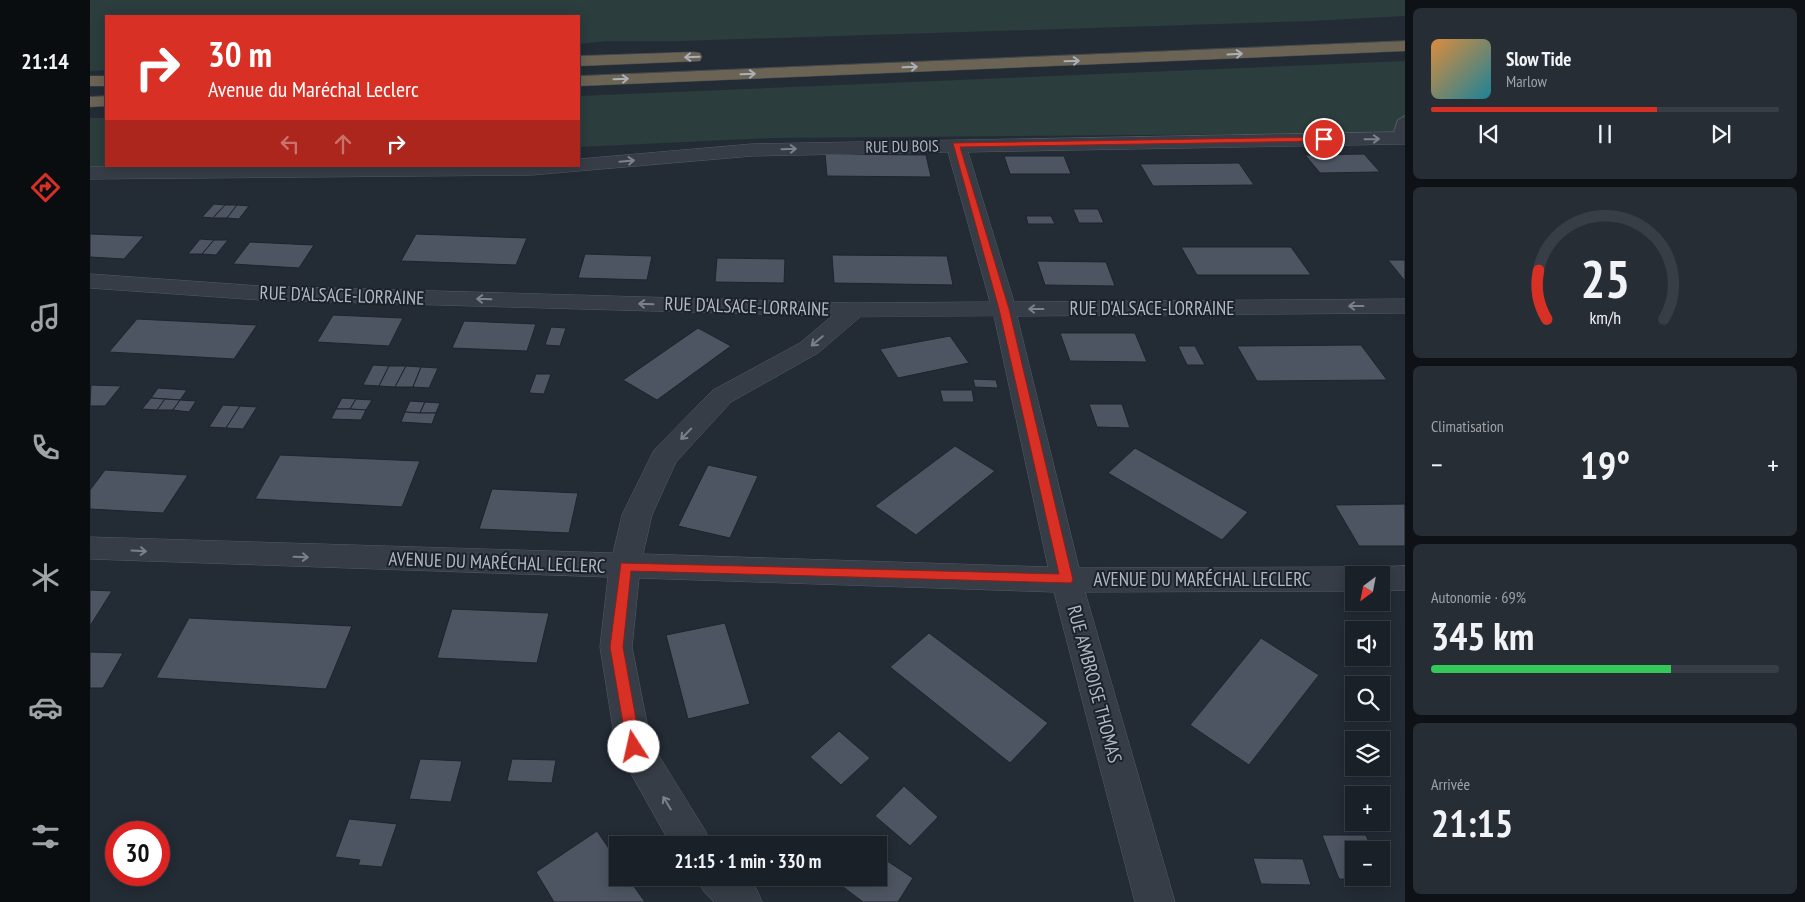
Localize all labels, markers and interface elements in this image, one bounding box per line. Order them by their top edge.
text: 30 m [208,31,272,77]
icon: right [125,35,190,100]
text: 21:14 [21,47,69,75]
text: Slow Tide [1506,47,1571,71]
one-way arrow [1226,50,1242,59]
one-way arrow [684,52,700,62]
one-way arrow [1064,56,1080,66]
one-way arrow [902,63,918,72]
one-way arrow [739,69,755,79]
text: Marlow [1506,71,1547,91]
text: Avenue du Maréchal Leclerc [208,75,419,103]
one-way arrow [613,75,629,84]
pin [1303,118,1345,160]
icon: previous [1475,120,1503,148]
icon: pause [1591,120,1619,148]
icon: next [1707,120,1735,148]
icon: arrive [1310,125,1338,153]
icon: left [276,130,304,158]
icon: ahead [329,130,357,158]
icon: right [382,130,410,158]
one-way arrow [1363,134,1379,143]
street label: RUE DU BOIS [865,135,939,157]
one-way arrow [781,144,797,153]
one-way arrow [619,156,635,166]
icon: directions [28,170,63,205]
text: 25 [1580,245,1630,312]
street label: RUE D'ALSACE-LORRAINE [259,280,425,310]
street label: RUE D'ALSACE-LORRAINE [664,291,830,321]
one-way arrow [476,294,492,304]
street label: RUE D'ALSACE-LORRAINE [1070,296,1234,320]
one-way arrow [639,299,655,308]
icon: music [28,300,63,335]
one-way arrow [1349,301,1365,311]
one-way arrow [1029,304,1045,314]
text: km/h [1589,306,1621,329]
one-way arrow [811,335,824,346]
text: Climatisation [1431,416,1504,436]
one-way arrow [680,428,692,441]
icon: phone [28,430,63,465]
text: 19° [1580,440,1630,489]
text: − [1431,446,1443,483]
text: + [1767,446,1779,483]
street label: AVENUE DU MARÉCHAL LECLERC [388,546,606,578]
one-way arrow [130,547,146,556]
one-way arrow [293,552,309,561]
icon: climate [28,560,63,595]
north arrow [1345,566,1390,611]
map controls [1345,566,1390,886]
street label: AVENUE DU MARÉCHAL LECLERC [1094,567,1311,591]
text: Autonomie · 69% [1431,587,1526,607]
street label: RUE AMBROISE THOMAS [1062,602,1128,766]
text: 345 km [1431,611,1534,660]
button: sound [1345,621,1390,666]
button: search [1345,676,1390,721]
icon: car [28,690,63,725]
position arrow [607,720,659,772]
button: layers [1345,731,1390,776]
text: Arrivée [1431,774,1470,794]
button: + [1345,786,1390,831]
one-way arrow [662,797,672,811]
text: 21:15 [1431,798,1513,847]
icon: filters [28,819,63,854]
speed limit sign: 30 [105,821,170,886]
button: − [1345,841,1390,886]
text: 21:15 · 1 min · 330 m [675,849,821,873]

